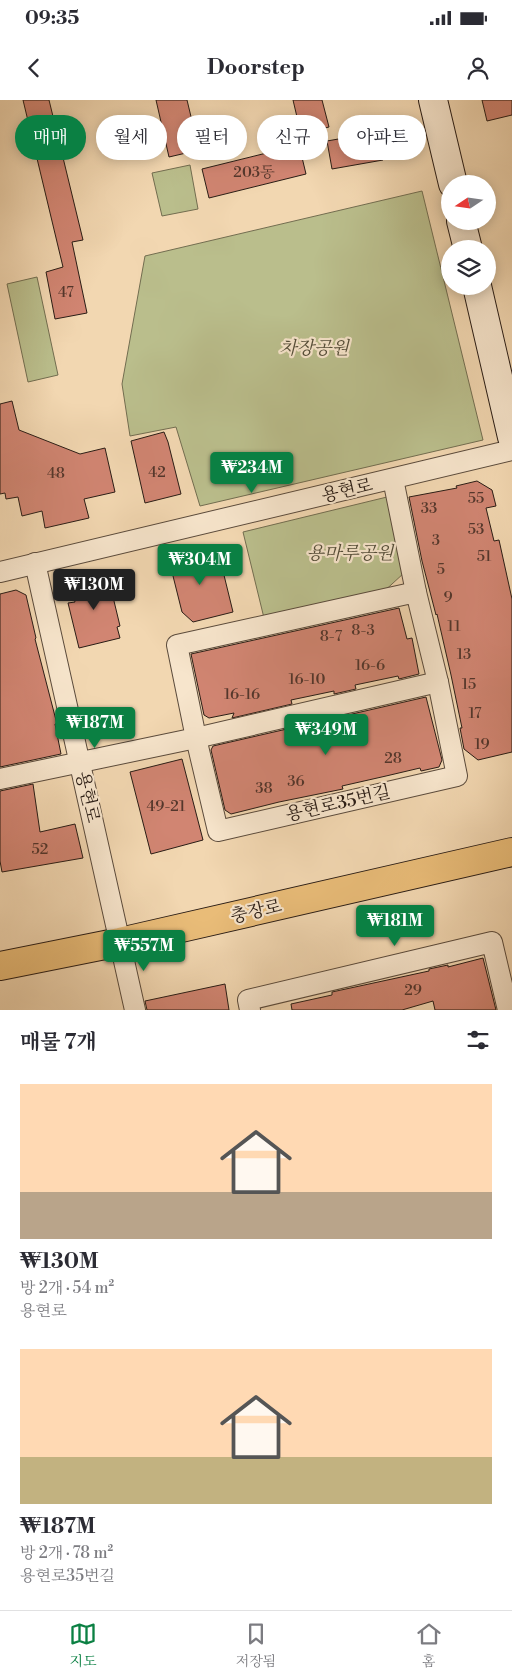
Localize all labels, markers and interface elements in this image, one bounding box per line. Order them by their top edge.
text: 09:35 [25,6,79,30]
icon: back [20,54,48,82]
text: Doorstep [207,54,305,81]
icon: person [464,54,492,82]
chip: 매매 [15,115,86,160]
chip: 월세 [96,115,167,160]
chip: 필터 [177,115,247,160]
chip: 신규 [257,115,328,160]
chip: 아파트 [338,115,426,160]
house number: 203동 [233,163,275,182]
north arrow [441,175,496,230]
map controls [441,175,496,295]
button: layers [441,240,496,295]
house number: 47 [58,283,74,302]
park label: 차장공원 [279,337,350,360]
pin: ₩234M [217,452,287,494]
text: ₩234M [221,458,283,478]
house number: 42 [148,463,166,482]
house number: 48 [47,464,65,483]
street label: 용현로 [319,473,375,508]
house number: 55 [468,489,484,508]
house number: 33 [421,499,437,518]
house number: 53 [468,520,484,539]
house number: 3 [432,531,440,550]
park label: 용마루공원 [307,542,395,565]
pin: ₩304M [165,544,235,586]
house number: 51 [477,547,492,566]
text: ₩304M [169,550,231,570]
house number: 5 [437,560,445,579]
pin: ₩130M [59,568,129,611]
text: ₩130M [64,575,124,595]
house number: 9 [443,588,453,607]
house number: 11 [447,617,461,636]
house number: 8-3 [351,621,375,640]
house number: 8-7 [320,627,343,646]
house number: 13 [457,645,471,664]
house number: 16-6 [355,656,385,675]
house number: 16-10 [289,670,325,689]
house number: 15 [462,675,476,694]
house number: 16-16 [224,685,260,704]
house number: 17 [468,704,482,723]
pin: ₩187M [60,706,130,749]
text: ₩187M [66,713,124,733]
pin: ₩349M [291,714,361,756]
text: ₩349M [295,720,357,740]
house number: 19 [474,735,490,754]
house number: 28 [384,749,402,768]
street label: 용현로 [70,769,105,825]
house number: 36 [287,772,305,791]
house number: 38 [255,779,273,798]
street label: 용현로35번길 [283,780,393,827]
house number: 49-21 [146,797,186,816]
house number: 52 [32,840,48,859]
street label: 충장로 [228,894,284,929]
pin: ₩181M [360,904,430,947]
text: ₩181M [367,911,423,931]
pin: ₩557M [109,930,179,972]
text: ₩557M [114,936,174,956]
house number: 29 [404,981,422,1000]
icon: filters [464,1026,492,1054]
text: 매물 7개 [20,1030,97,1056]
icon: home [211,1117,301,1207]
text: ₩130M [20,1249,98,1275]
text: 방 2개 · 54 m² [20,1278,114,1298]
text: 용현로 [20,1301,66,1321]
icon: home [211,1382,301,1472]
text: ₩187M [20,1514,96,1540]
text: 방 2개 · 78 m² [20,1543,113,1563]
text: 용현로35번길 [20,1566,115,1586]
tab: 지도 [69,1620,97,1671]
tab: 저장됨 [236,1620,276,1671]
tab: 홈 [415,1620,443,1671]

